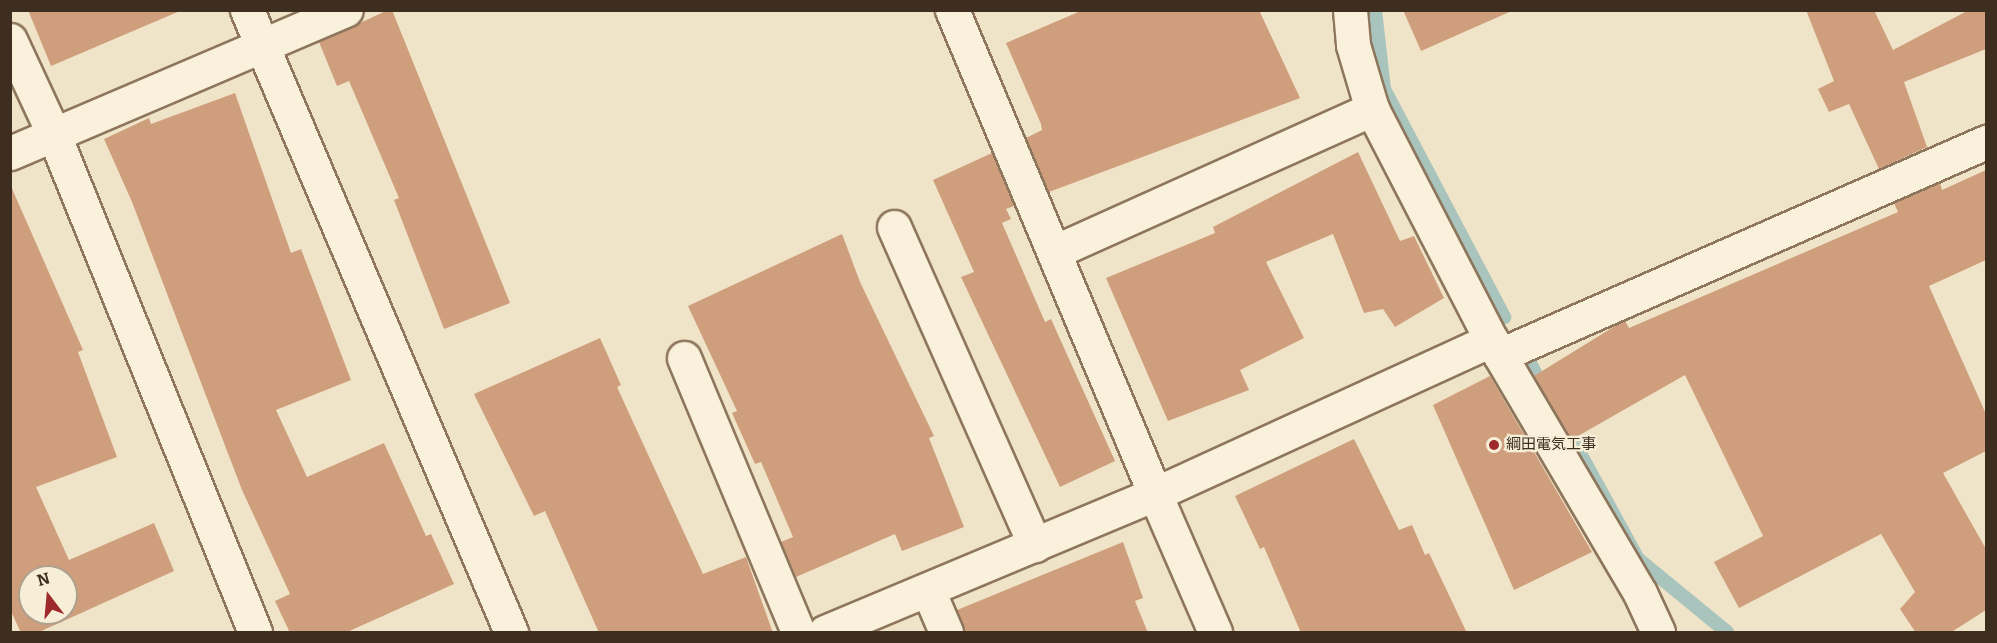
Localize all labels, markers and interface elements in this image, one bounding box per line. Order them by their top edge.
place label: 綱田電気工事 [1506,436,1596,454]
marker: 綱田電気工事 [1487,438,1501,452]
north arrow [18,565,78,625]
text: N [35,568,52,590]

